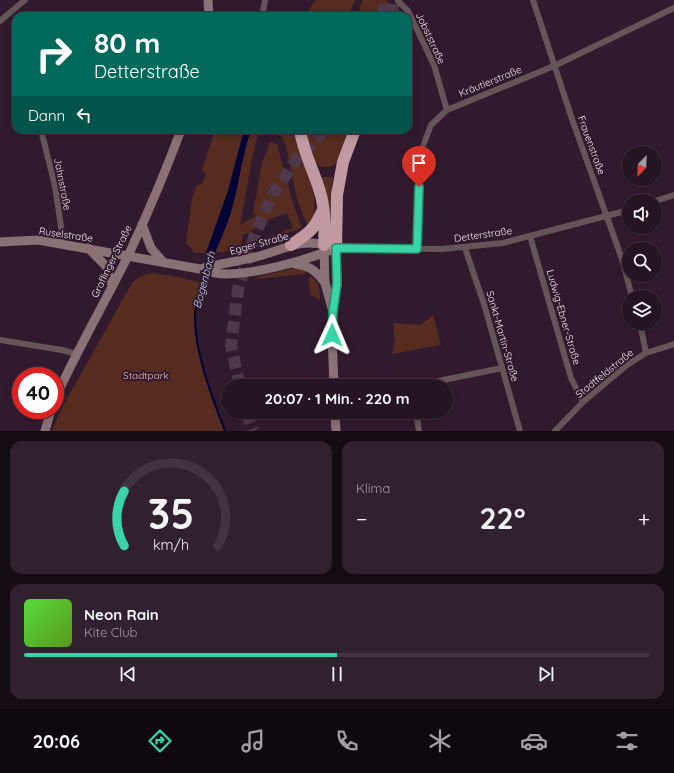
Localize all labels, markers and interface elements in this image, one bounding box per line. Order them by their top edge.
street label: Jobststraße [413,10,448,67]
text: 80 m [94,25,160,60]
icon: right [28,28,80,80]
text: Detterstraße [94,60,200,83]
street label: Kräutlerstraße [457,63,524,100]
icon: left [73,104,95,126]
text: Dann [28,106,65,125]
street label: Frauenstraße [575,114,608,177]
pin [402,146,436,187]
north arrow [622,146,662,186]
map controls [622,146,662,330]
icon: arrive [408,152,430,174]
street label: Jahnstraße [51,157,74,212]
button: sound [622,194,662,234]
street label: Graflinger Straße [88,222,135,300]
street label: Ruselstraße [38,224,94,245]
street label: Detterstraße [453,224,513,245]
street label: Egger Straße [228,229,290,258]
button: search [622,242,662,282]
water label: Bogenbach [190,249,218,310]
street label: Ludwig-Ebner-Straße [544,268,583,367]
street label: Sankt-Martin-Straße [483,289,522,383]
button: layers [622,290,662,330]
position arrow [311,314,353,356]
street label: Stadtfeldstraße [573,346,636,401]
speed limit sign: 40 [12,367,64,419]
park label: Stadtpark [123,369,169,382]
text: 20:07 · 1 Min. · 220 m [265,389,410,408]
text: Klima [356,480,390,496]
text: 35 [148,486,194,538]
text: 22° [480,499,525,537]
text: − [356,505,367,533]
text: + [638,505,650,533]
text: km/h [153,535,189,553]
text: Neon Rain [84,605,159,624]
text: Kite Club [84,624,137,640]
icon: previous [117,663,139,685]
icon: pause [326,663,348,685]
icon: next [535,663,557,685]
icon: directions [146,727,174,755]
icon: music [239,727,267,755]
icon: phone [333,727,361,755]
icon: climate [426,727,454,755]
icon: car [520,727,548,755]
icon: filters [613,727,641,755]
text: 20:06 [33,730,80,753]

